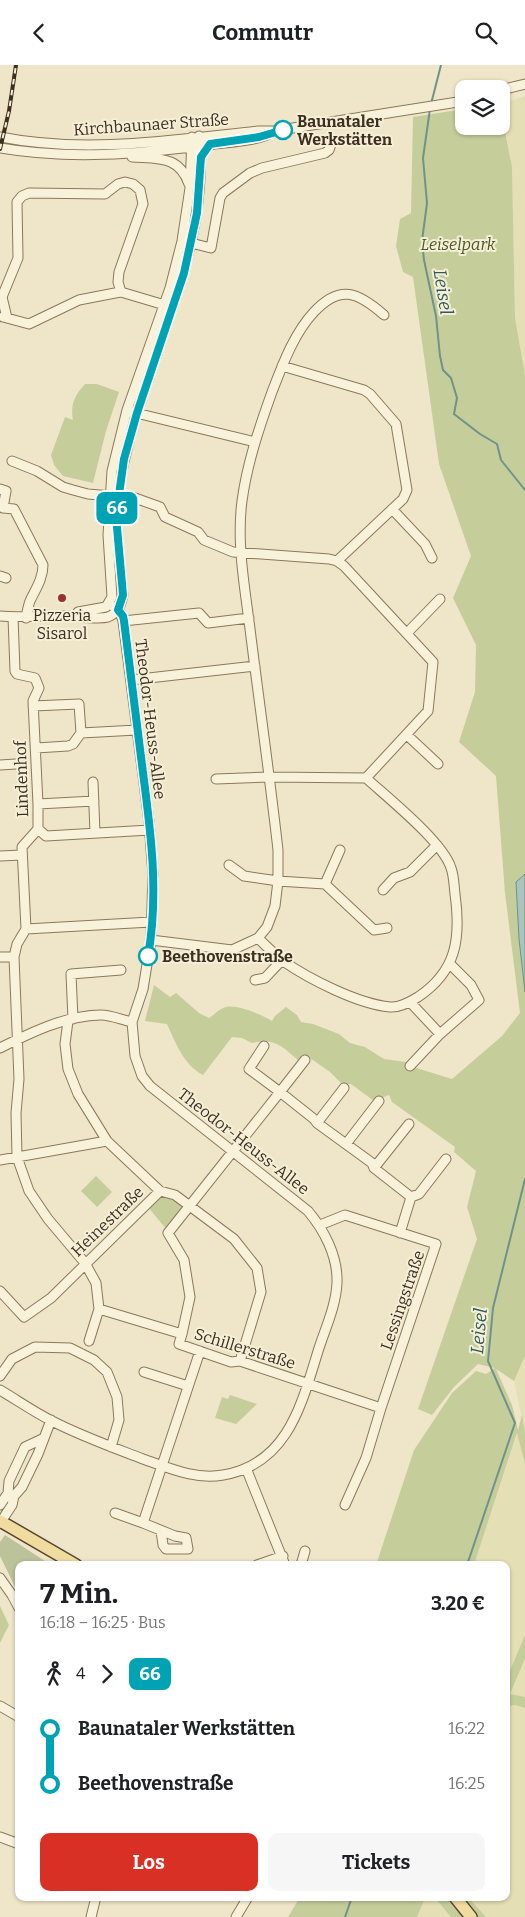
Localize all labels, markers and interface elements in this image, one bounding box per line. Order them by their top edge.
icon: back [25,19,53,47]
text: Commutr [212,19,313,46]
icon: search [472,19,500,47]
map controls [455,80,510,135]
button: layers [455,80,510,135]
street label: Kirchbaunaer Straße [73,110,229,139]
place label: Baunataler Werkstätten [297,112,393,149]
marker: Baunataler Werkstätten [273,120,293,140]
park label: Leiselpark [421,235,496,254]
water label: Leisel [429,268,457,317]
line badge: 66 [94,492,140,524]
text: 66 [106,497,128,519]
marker: Pizzeria Sisarol [56,592,68,604]
place label: Pizzeria Sisarol [33,606,91,643]
street label: Theodor-Heuss-Allee [131,638,170,800]
street label: Lindenhof [11,739,32,818]
marker: Beethovenstraße [138,946,158,966]
place label: Beethovenstraße [162,947,293,966]
street label: Theodor-Heuss-Allee [174,1084,313,1199]
street label: Heinestraße [67,1182,147,1260]
street label: Lessingstraße [377,1248,428,1352]
water label: Leisel [466,1307,492,1355]
street label: Schillerstraße [192,1324,298,1373]
text: 7 Min. [40,1577,118,1610]
text: 3.20 € [431,1592,485,1615]
text: 16:18 – 16:25 · Bus [40,1613,166,1632]
icon: walk [40,1660,68,1688]
icon: forward [93,1660,121,1688]
text: 66 [139,1663,161,1685]
text: 4 [76,1664,85,1683]
text: Baunataler Werkstätten [78,1717,295,1740]
text: 16:22 [448,1719,485,1738]
text: Beethovenstraße [78,1772,233,1795]
text: 16:25 [448,1774,485,1793]
button: Los [40,1833,258,1891]
button: Tickets [268,1833,485,1891]

